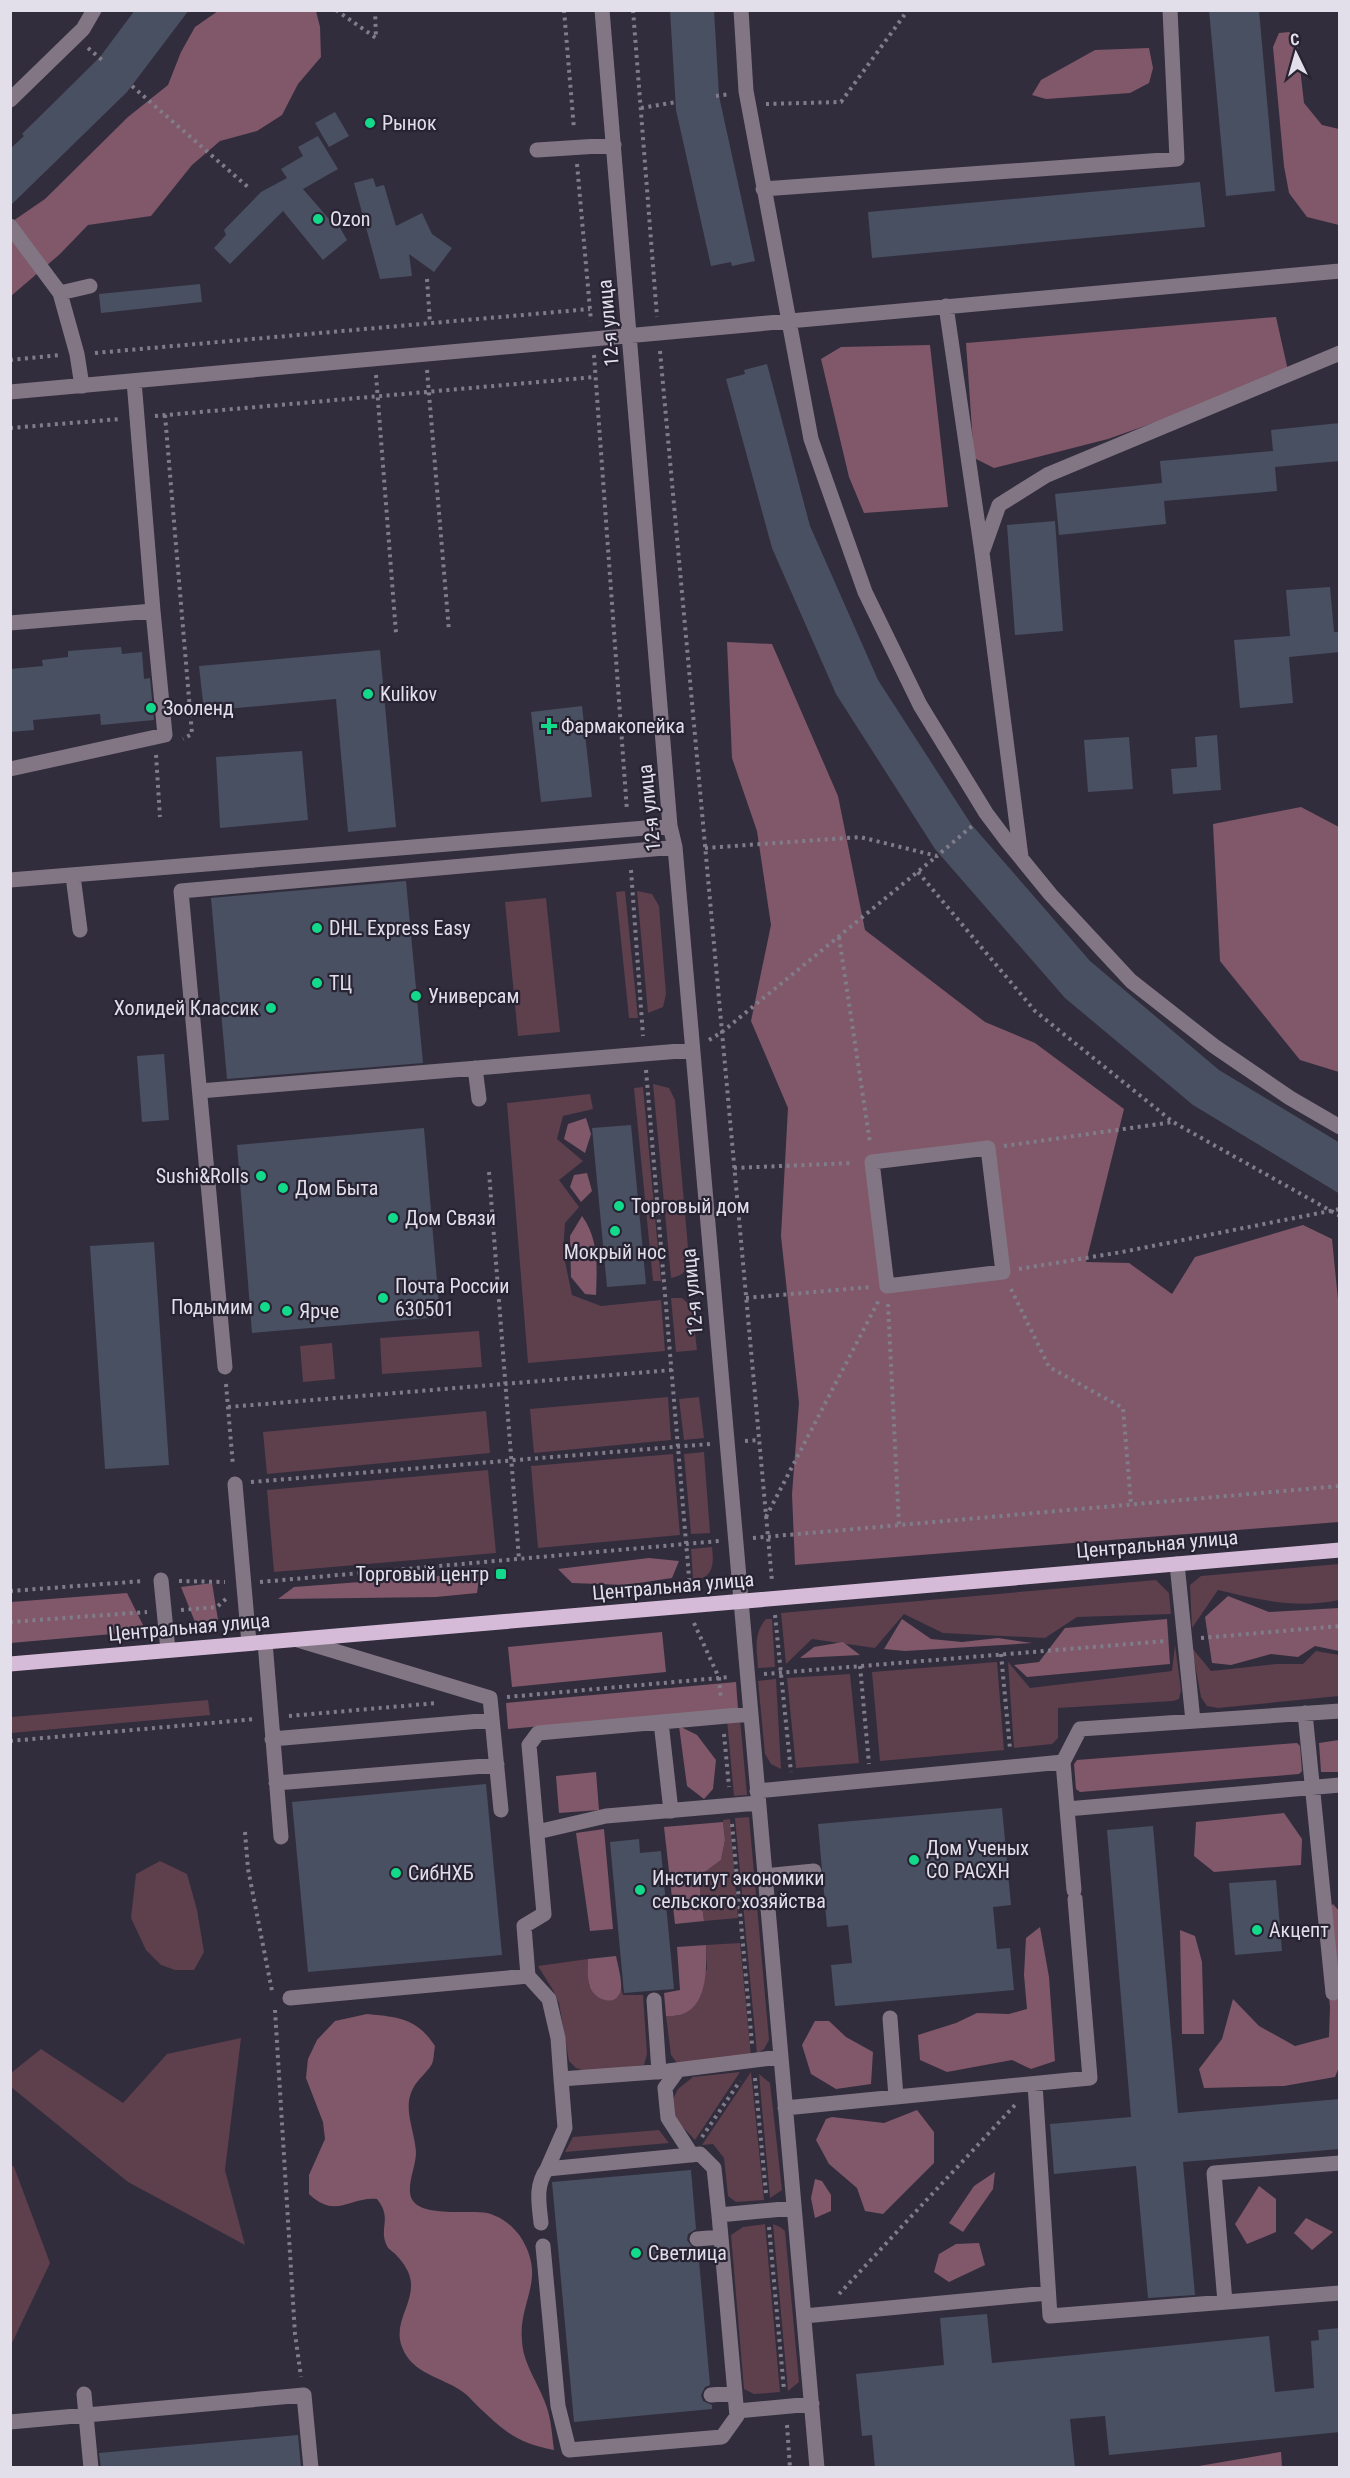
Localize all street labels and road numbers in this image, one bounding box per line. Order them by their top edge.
street label: 12-я улица [592,278,624,368]
street label: 12-я улица [633,763,665,853]
street label: 12-я улица [676,1247,708,1337]
street label: Центральная улица [1075,1525,1239,1563]
street label: Центральная улица [591,1567,755,1605]
street label: Центральная улица [107,1608,271,1646]

